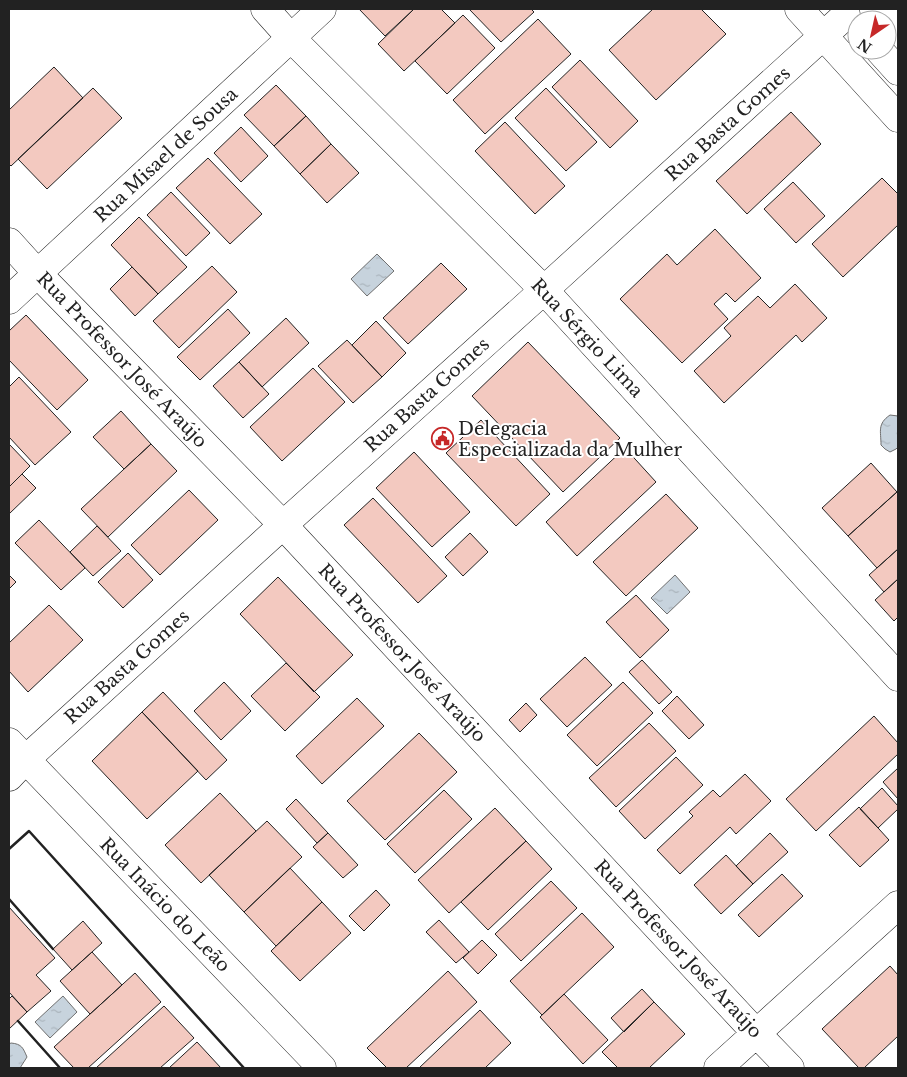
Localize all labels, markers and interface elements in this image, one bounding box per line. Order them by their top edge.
north arrow [847,10,897,60]
text: N [854,35,875,57]
street label: Rua Basta Gomes [661,62,795,186]
street label: Rua Misael de Sousa [90,83,242,227]
street label: Rua Professor José Araújo [32,268,212,452]
street label: Rua Sérgio Lima [526,274,648,402]
street label: Rua Basta Gomes [360,333,494,457]
place label: Delegacia Especializada da Mulher [458,418,683,461]
public building icon: Delegacia Especializada da Mulher [430,427,454,451]
street label: Rua Professor José Araújo [314,559,490,747]
street label: Rua Basta Gomes [60,605,194,729]
street label: Rua Inácio do Leão [95,833,235,977]
street label: Rua Professor José Araújo [590,855,766,1043]

